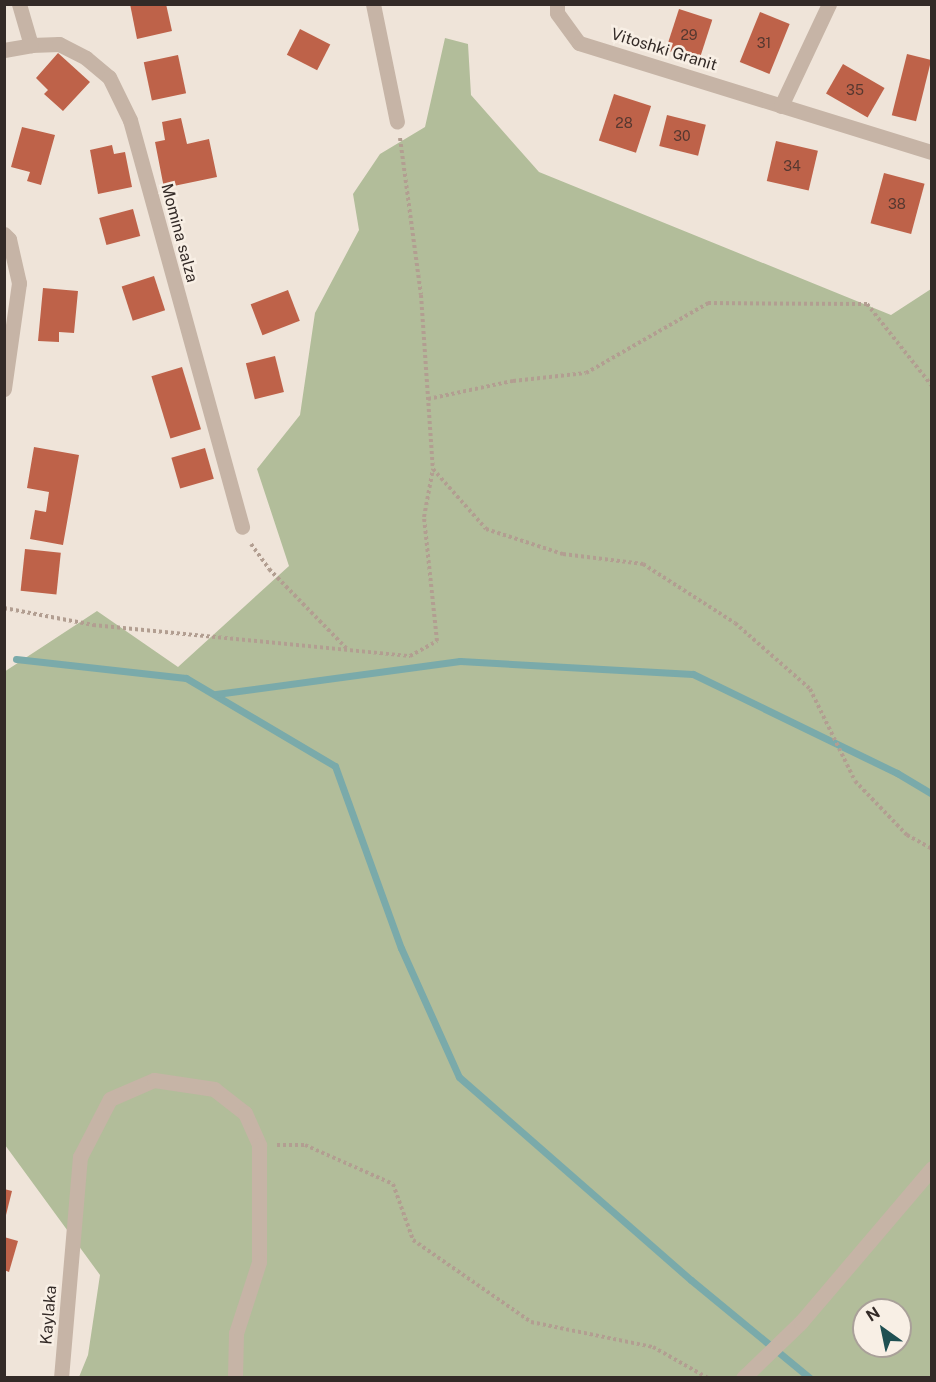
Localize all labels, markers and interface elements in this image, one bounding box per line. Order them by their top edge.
street label: Vitoshki Granit [609,25,719,75]
house number: 29 [680,27,698,43]
house number: 31 [757,35,771,51]
house number: 35 [846,82,864,98]
house number: 28 [615,115,633,131]
house number: 30 [673,128,691,144]
house number: 34 [783,158,801,174]
street label: Momina salza [157,181,201,285]
house number: 38 [888,196,906,212]
street label: Kaylaka [37,1285,61,1345]
north arrow [852,1298,912,1358]
text: N [863,1303,883,1326]

